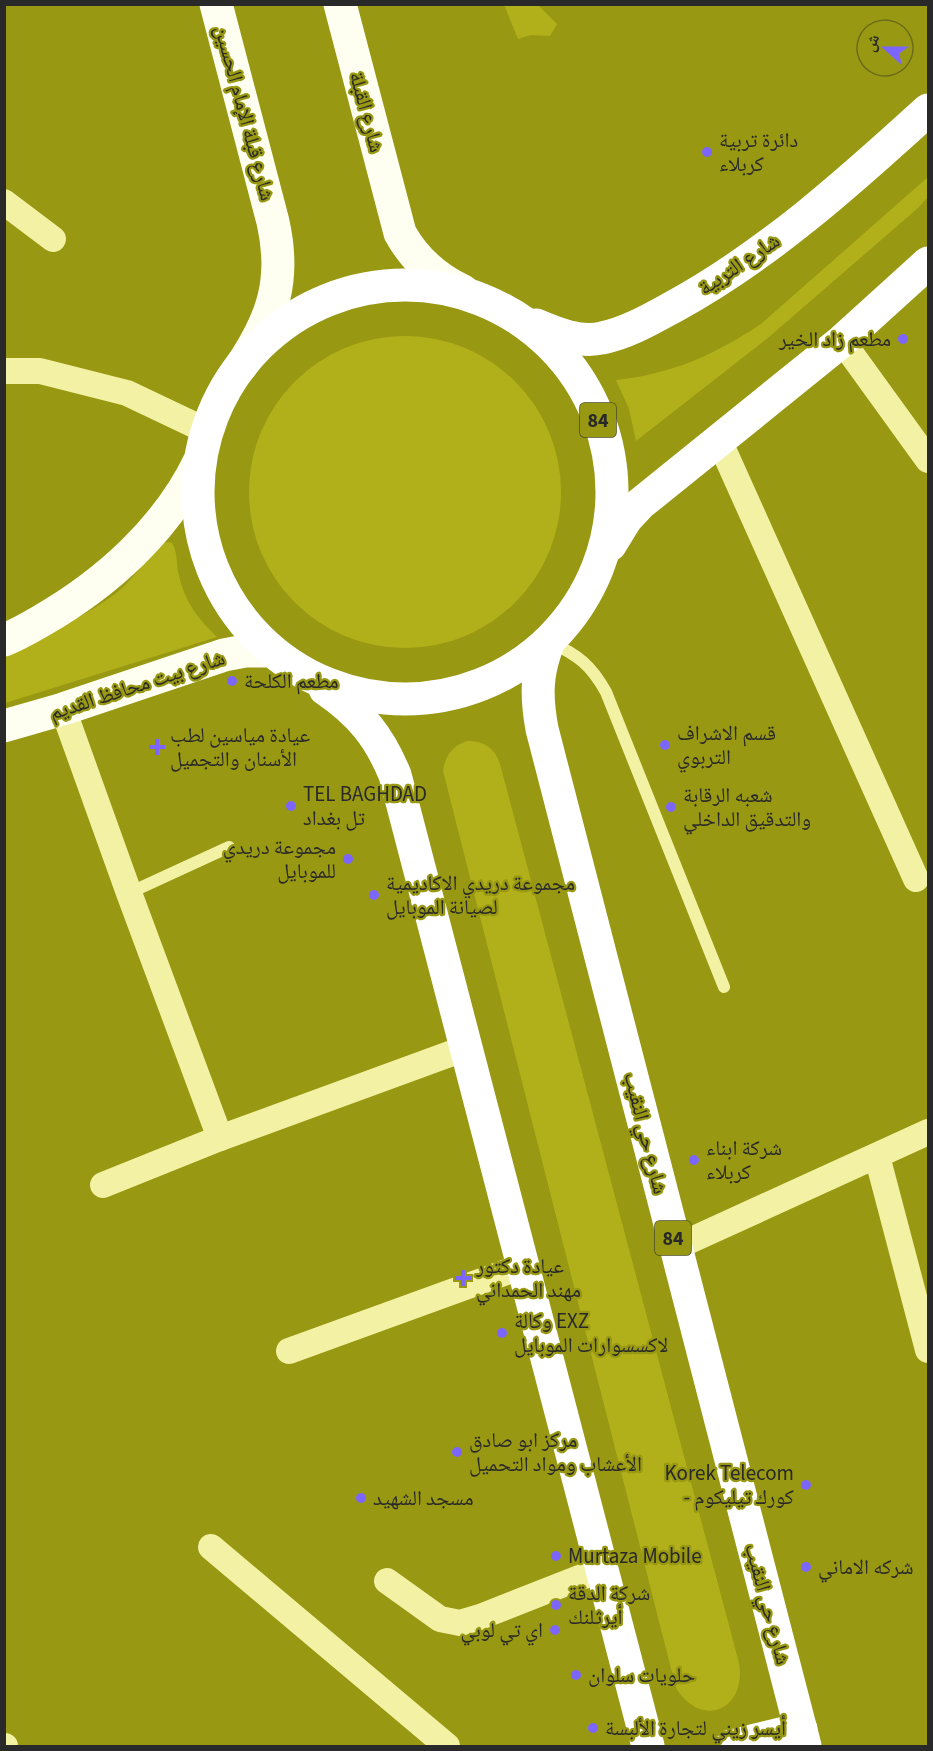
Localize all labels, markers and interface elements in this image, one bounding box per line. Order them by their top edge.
north arrow [855,18,915,78]
street label: شارع قبلة الإمام الحسين [207,22,283,204]
text: ش [859,31,885,55]
street label: شارع القبلة [342,68,392,156]
place label: دائرة تربية كربلاء [719,125,798,179]
marker: دائرة تربية كربلاء [700,145,714,159]
street label: شارع التربية [692,226,786,302]
place label: مطعم زاد الخير [778,324,891,354]
marker: مطعم زاد الخير [896,332,910,346]
road number: 84 [580,403,616,437]
street label: شارع بيت محافظ القديم [45,642,229,728]
place label: مطعم الكلحة [244,666,338,696]
marker: مطعم الكلحة [225,674,239,688]
place label: قسم الاشراف التربوي [677,718,776,773]
place label: عيادة مياسين لطب الأسنان والتجميل [170,720,310,774]
marker: عيادة مياسين لطب الأسنان والتجميل [148,738,166,756]
marker: قسم الاشراف التربوي [658,738,672,752]
place label: TEL BAGHDAD تل بغداد [303,779,427,833]
place label: شعبه الرقابة والتدقيق الداخلي [683,780,811,835]
marker: TEL BAGHDAD تل بغداد [284,799,298,813]
marker: شعبه الرقابة والتدقيق الداخلي [664,800,678,814]
place label: مجموعة دريدي للموبايل [223,832,336,886]
marker: مجموعة دريدي للموبايل [341,852,355,866]
place label: مجموعة دريدي الاكاديمية لصيانة الموبايل [386,868,575,922]
marker: مجموعة دريدي الاكاديمية لصيانة الموبايل [367,888,381,902]
street label: شارع حي النقيب [615,1069,676,1197]
place label: شركة ابناء كربلاء [706,1133,782,1187]
marker: شركة ابناء كربلاء [687,1153,701,1167]
road number: 84 [655,1221,691,1255]
place label: عيادة دكتور مهند الحمداني [475,1251,581,1306]
marker: عيادة دكتور مهند الحمداني [454,1269,472,1287]
place label: وكالة EXZ لاكسسوارات الموبايل [514,1306,668,1360]
marker: وكالة EXZ لاكسسوارات الموبايل [495,1326,509,1340]
place label: مركز ابو صادق الأعشاب ومواد التحميل [469,1425,642,1479]
marker: مركز ابو صادق الأعشاب ومواد التحميل [450,1445,464,1459]
place label: Korek Telecom - كورك تيليكوم [665,1458,794,1512]
marker: Korek Telecom - كورك تيليكوم [799,1478,813,1492]
place label: مسجد الشهيد [373,1483,474,1513]
marker: مسجد الشهيد [354,1491,368,1505]
street label: شارع حي النقيب [736,1540,799,1668]
place label: Murtaza Mobile [568,1541,702,1571]
marker: Murtaza Mobile [549,1549,563,1563]
place label: شركه الاماني [818,1552,914,1583]
marker: شركه الاماني [799,1560,813,1574]
place label: شركة الدقة أيرثلنك [568,1578,650,1632]
marker: شركة الدقة أيرثلنك [549,1598,563,1612]
place label: اي تي لوبي [461,1615,543,1646]
marker: اي تي لوبي [548,1623,562,1637]
place label: حلويات سلوان [588,1660,695,1690]
marker: حلويات سلوان [569,1668,583,1682]
place label: أيسر زيني لتجارة الألبسة [605,1713,786,1744]
marker: أيسر زيني لتجارة الألبسة [586,1721,600,1735]

